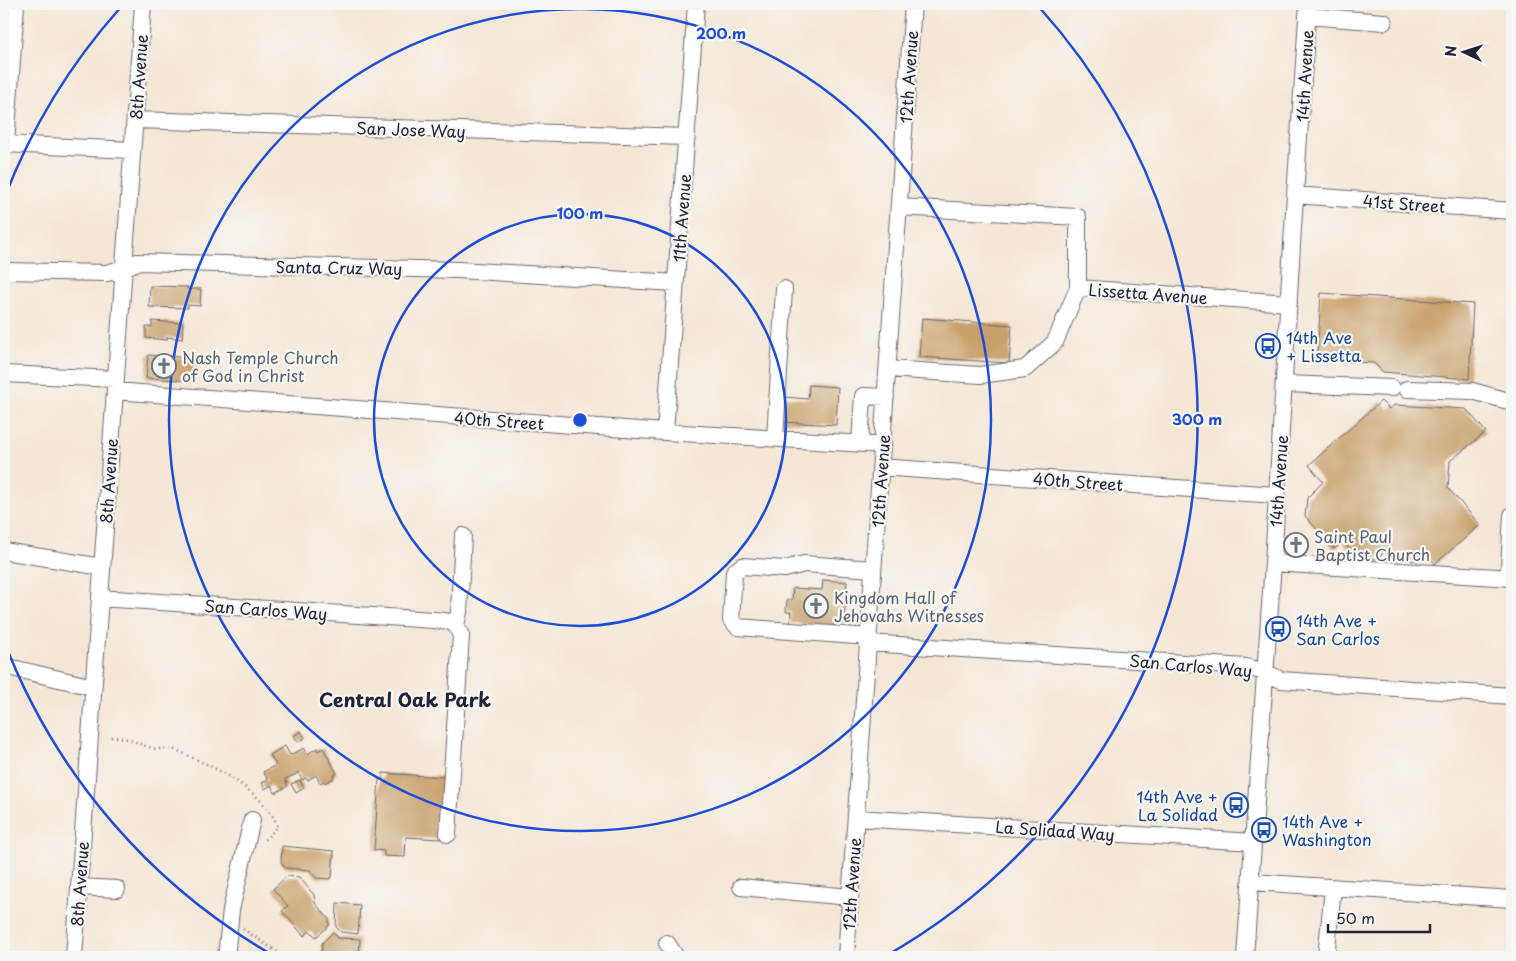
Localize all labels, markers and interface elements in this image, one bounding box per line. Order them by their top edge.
text: 200 m [696,21,746,44]
north arrow [1438,28,1488,78]
street label: 14th Avenue [1290,29,1318,123]
street label: 12th Avenue [893,30,923,124]
street label: 8th Avenue [123,33,153,120]
text: N [1440,45,1461,57]
street label: San Jose Way [356,115,466,143]
street label: 11th Avenue [666,173,696,263]
street label: 41st Street [1362,188,1446,218]
text: 100 m [557,201,603,224]
street label: Santa Cruz Way [275,254,403,280]
street label: Lissetta Avenue [1088,277,1209,309]
place label: 14th Ave + Lissetta [1286,325,1361,367]
bus stop icon: 14th Ave + Lissetta [1255,333,1281,359]
place label: Nash Temple Church of God in Christ [182,345,339,387]
church icon: Nash Temple Church of God in Christ [151,353,177,379]
street label: 40th Street [453,405,545,435]
text: 300 m [1172,407,1222,430]
centre of rings [571,411,589,429]
street label: 12th Avenue [865,434,895,528]
street label: 14th Avenue [1263,434,1293,528]
street label: 8th Avenue [93,437,123,524]
street label: 40th Street [1032,466,1124,496]
place label: Saint Paul Baptist Church [1314,524,1430,566]
church icon: Saint Paul Baptist Church [1283,532,1309,558]
place label: Kingdom Hall of Jehovahs Witnesses [834,585,984,627]
street label: San Carlos Way [204,593,328,625]
church icon: Kingdom Hall of Jehovahs Witnesses [803,593,829,619]
place label: 14th Ave + San Carlos [1296,608,1380,650]
bus stop icon: 14th Ave + San Carlos [1265,616,1291,642]
street label: San Carlos Way [1129,648,1253,682]
district label: Central Oak Park [319,685,491,713]
place label: 14th Ave + La Solidad [1137,784,1218,826]
bus stop icon: 14th Ave + La Solidad [1223,792,1249,818]
place label: 14th Ave + Washington [1282,809,1372,851]
street label: La Solidad Way [995,814,1115,846]
bus stop icon: 14th Ave + Washington [1251,817,1277,843]
street label: 12th Avenue [836,837,866,931]
street label: 8th Avenue [64,840,94,927]
scale bar [1328,901,1431,933]
text: 50 m [1336,906,1375,929]

